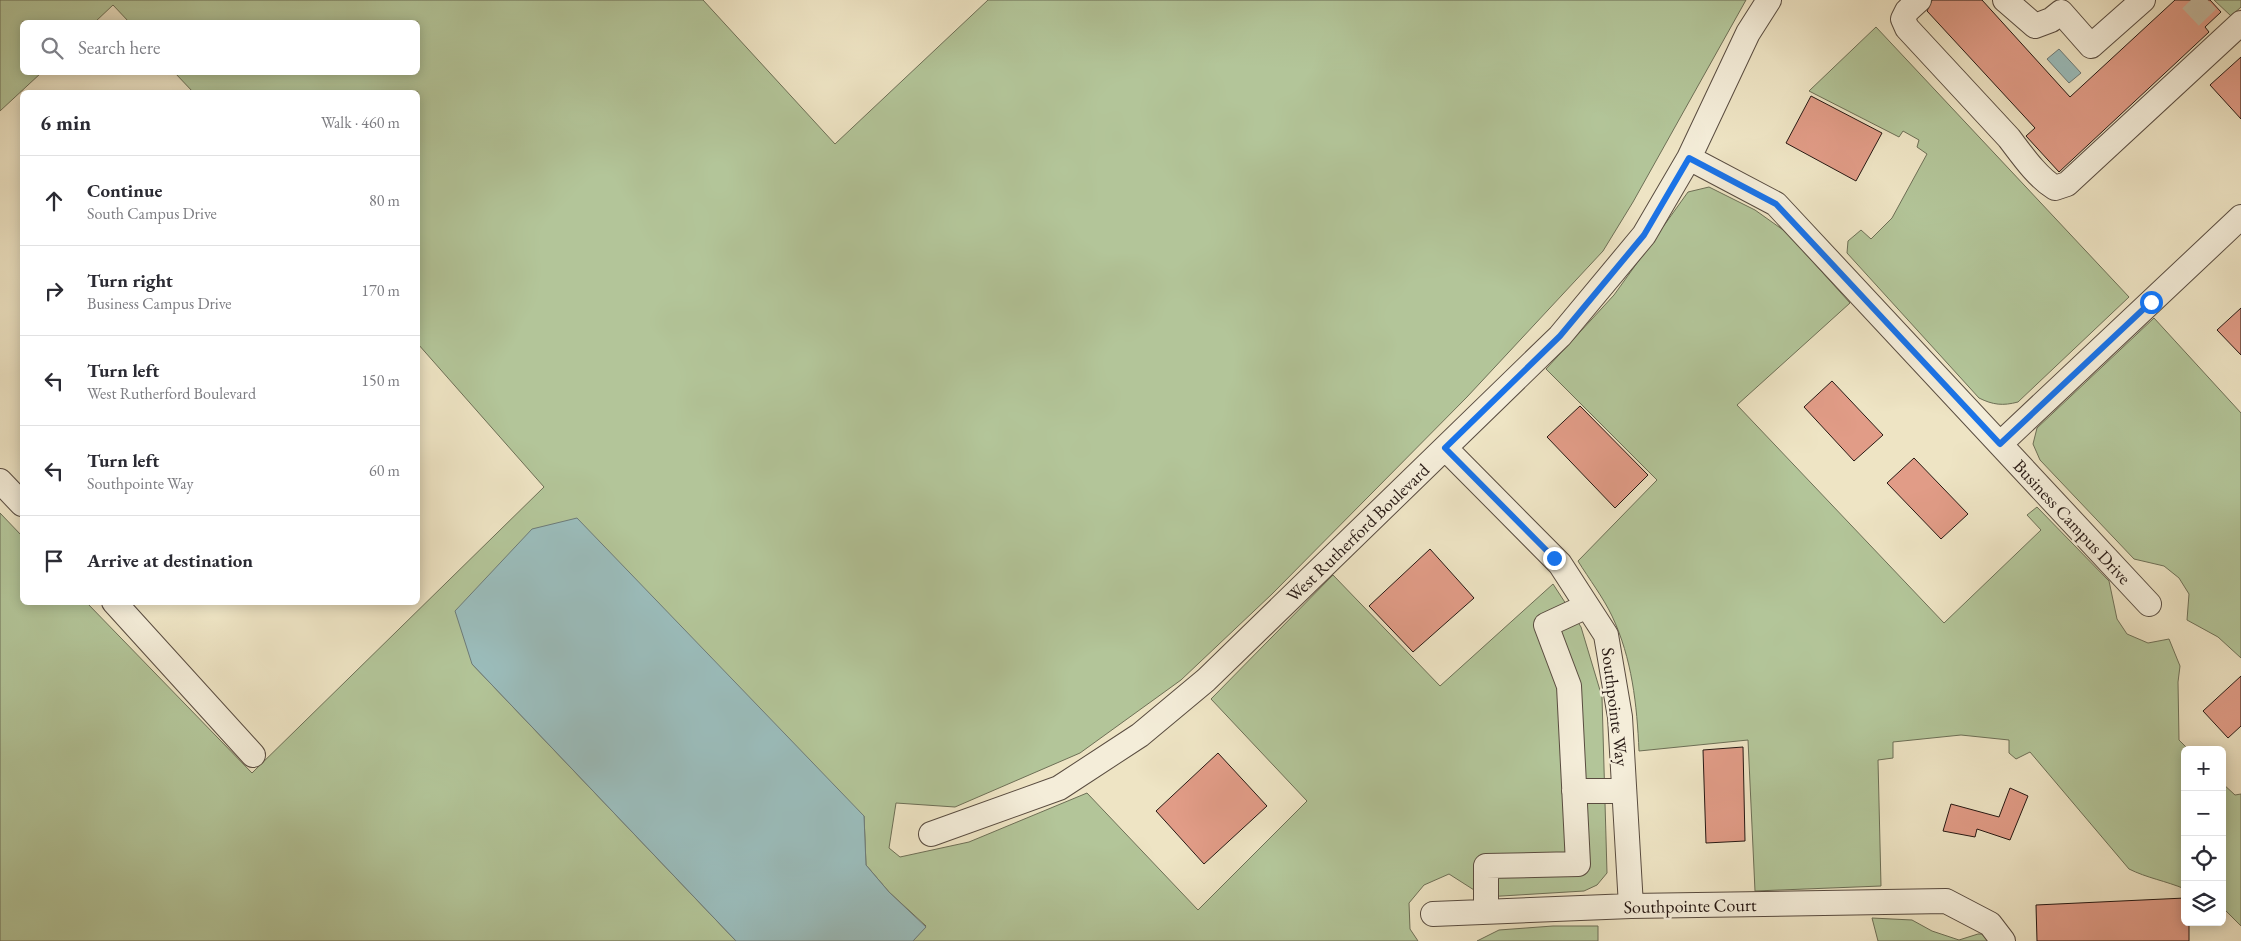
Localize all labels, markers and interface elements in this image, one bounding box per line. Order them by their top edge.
search box [20,20,420,75]
icon: search [38,34,66,62]
text: Search here [78,35,160,60]
text: 6 min [40,109,91,136]
text: Walk · 460 m [321,112,400,133]
text: Continue [87,178,162,203]
icon: ahead [40,187,68,215]
text: 80 m [369,190,400,211]
text: South Campus Drive [87,203,217,224]
text: Turn right [87,268,173,293]
icon: right [40,277,68,305]
text: 170 m [361,280,400,301]
route start [2140,291,2163,314]
text: Business Campus Drive [87,293,232,314]
text: Turn left [87,358,159,383]
icon: left [40,367,68,395]
text: 150 m [361,370,400,391]
text: West Rutherford Boulevard [87,383,256,404]
text: Turn left [87,448,159,473]
street label: Business Campus Drive [2008,454,2136,589]
icon: left [40,457,68,485]
street label: West Rutherford Boulevard [1281,458,1435,607]
text: 60 m [369,460,400,481]
text: Southpointe Way [87,473,193,494]
icon: arrive [40,547,68,575]
route end [1543,547,1566,570]
text: Arrive at destination [87,548,253,573]
street label: Southpointe Way [1597,646,1634,768]
map controls [2181,746,2226,926]
button: + [2181,746,2226,791]
button: − [2181,791,2226,836]
button: locate [2181,836,2226,881]
button: layers [2181,881,2226,926]
street label: Southpointe Court [1623,893,1757,918]

